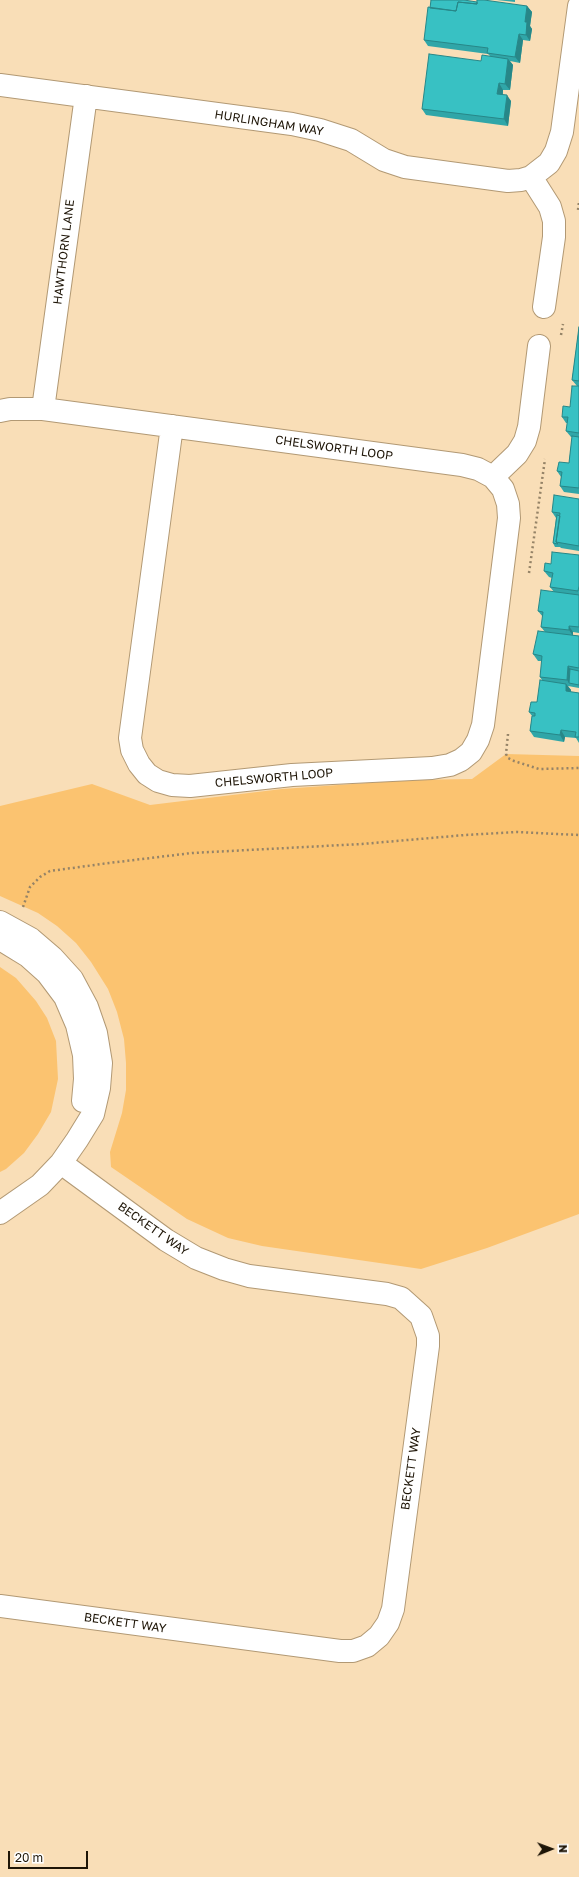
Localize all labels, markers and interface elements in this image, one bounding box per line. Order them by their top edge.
street label: HURLINGHAM WAY [214,107,324,139]
street label: HAWTHORN LANE [50,199,78,305]
street label: CHELSWORTH LOOP [274,433,394,463]
street label: CHELSWORTH LOOP [214,766,334,790]
street label: BECKETT WAY [115,1199,191,1259]
street label: BECKETT WAY [398,1427,424,1511]
street label: BECKETT WAY [83,1610,167,1636]
north arrow [531,1829,571,1869]
scale bar [10,1843,90,1869]
text: N [557,1844,570,1853]
text: 20 m [15,1850,43,1865]

